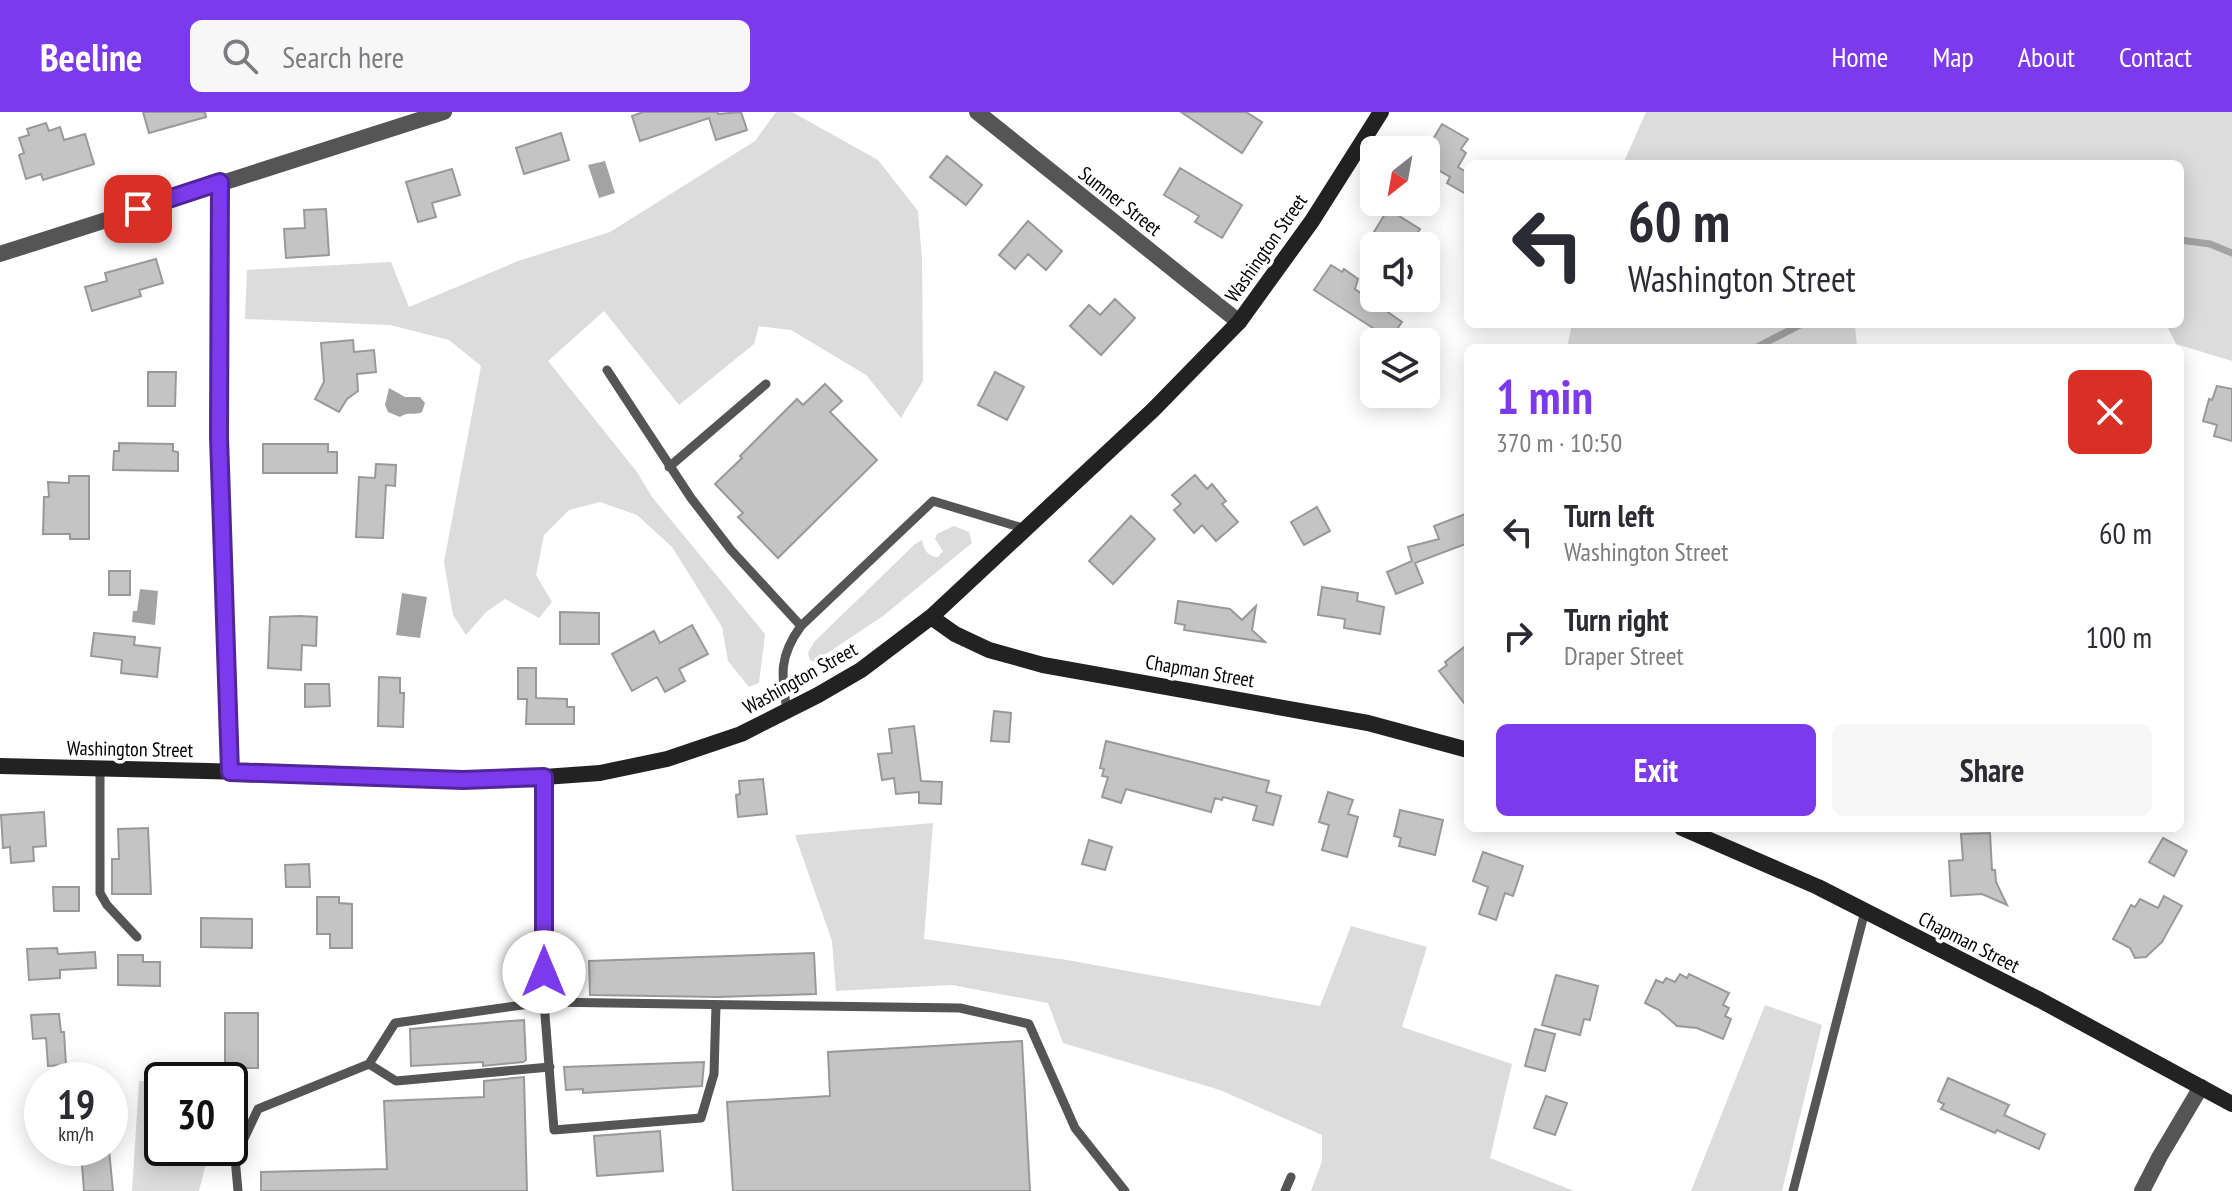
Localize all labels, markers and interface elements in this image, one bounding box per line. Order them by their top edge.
search box [190,20,750,92]
text: Beeline [40,32,142,81]
icon: search [218,34,262,78]
text: Search here [282,37,404,76]
text: Home [1832,38,1888,75]
text: Map [1932,38,1974,75]
text: About [2018,38,2075,75]
text: Contact [2119,38,2192,75]
north arrow [1360,136,1440,216]
map controls [1360,136,1440,408]
street label: Sumner Street [1073,160,1167,242]
pin [104,175,172,243]
text: 60 m [1628,185,1730,257]
icon: arrive [116,187,160,231]
street label: Washington Street [1219,188,1313,307]
icon: left [1496,192,1600,296]
button: sound [1360,232,1440,312]
text: Washington Street [1628,255,1856,302]
button: layers [1360,328,1440,408]
text: 1 min [1496,365,1593,427]
button: close [2068,370,2152,454]
text: 370 m · 10:50 [1496,426,1622,459]
text: Turn left [1564,496,1654,535]
icon: left [1496,510,1540,554]
text: 60 m [2099,513,2152,552]
text: Washington Street [1564,535,1728,568]
text: Turn right [1564,600,1668,639]
icon: right [1496,614,1540,658]
text: 100 m [2086,617,2152,656]
street label: Washington Street [738,636,862,720]
text: Draper Street [1564,639,1684,672]
street label: Chapman Street [1144,649,1257,693]
button: Exit [1496,724,1816,816]
button: Share [1832,724,2152,816]
street label: Washington Street [67,735,194,763]
street label: Chapman Street [1914,905,2024,979]
position arrow [502,930,586,1014]
speed limit sign: 30 [144,1062,248,1166]
text: 19 [57,1078,95,1130]
text: km/h [58,1121,94,1147]

